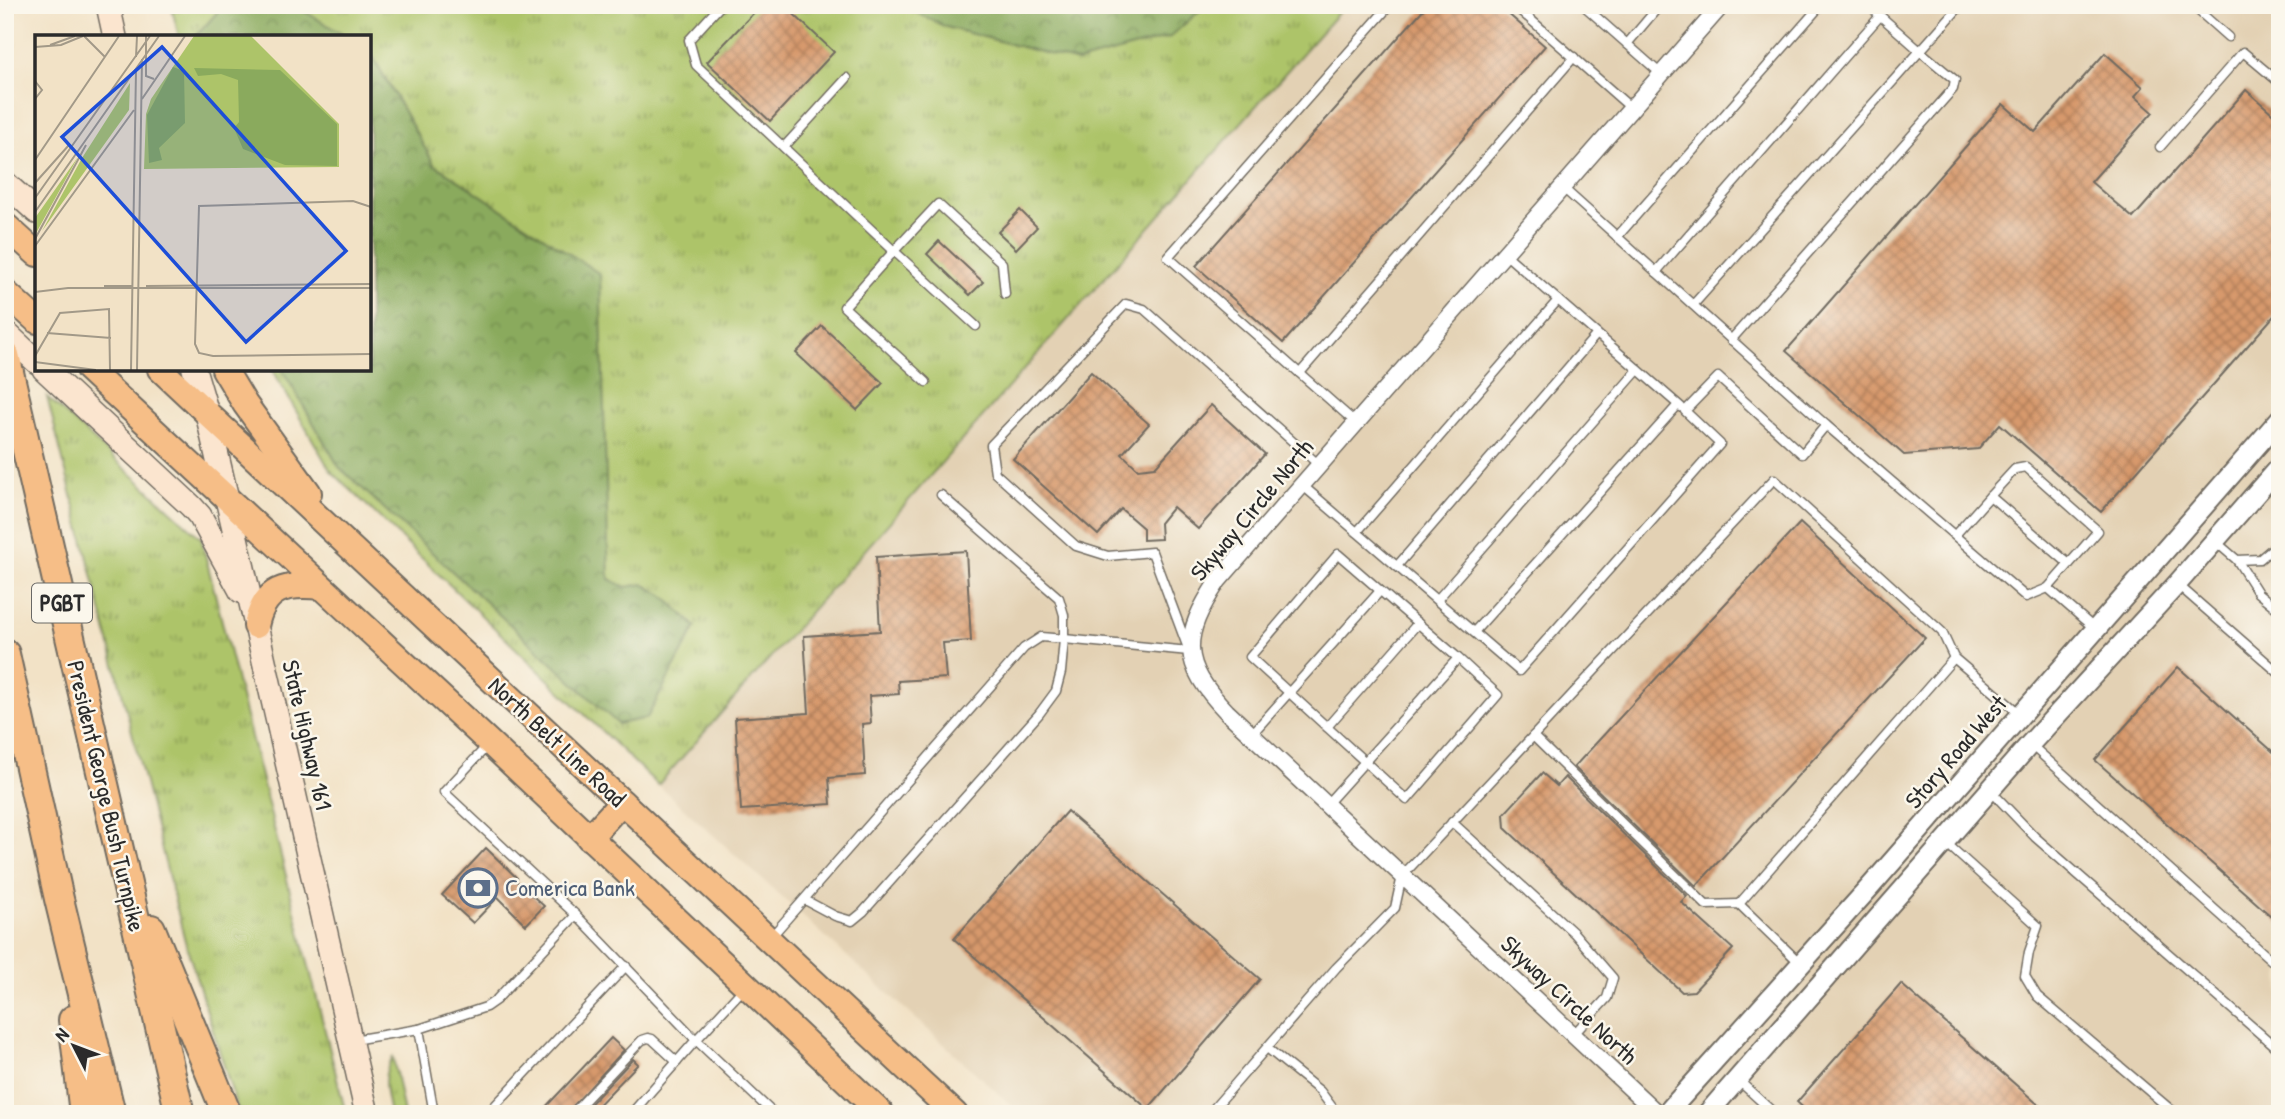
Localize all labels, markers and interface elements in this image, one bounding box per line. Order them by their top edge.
inset map [35,35,371,371]
street label: Skyway Circle North [1182,432,1320,587]
road number: PGBT [32,583,92,622]
street label: President George Bush Turnpike [60,657,154,935]
street label: State Highway 161 [275,657,341,813]
street label: North Belt Line Road [482,669,633,813]
street label: Story Road West [1897,687,2014,815]
bank icon: Comerica Bank [457,867,499,909]
place label: Comerica Bank [505,871,635,903]
street label: Skyway Circle North [1494,928,1645,1071]
north arrow [38,1010,108,1080]
text: N [48,1022,74,1047]

